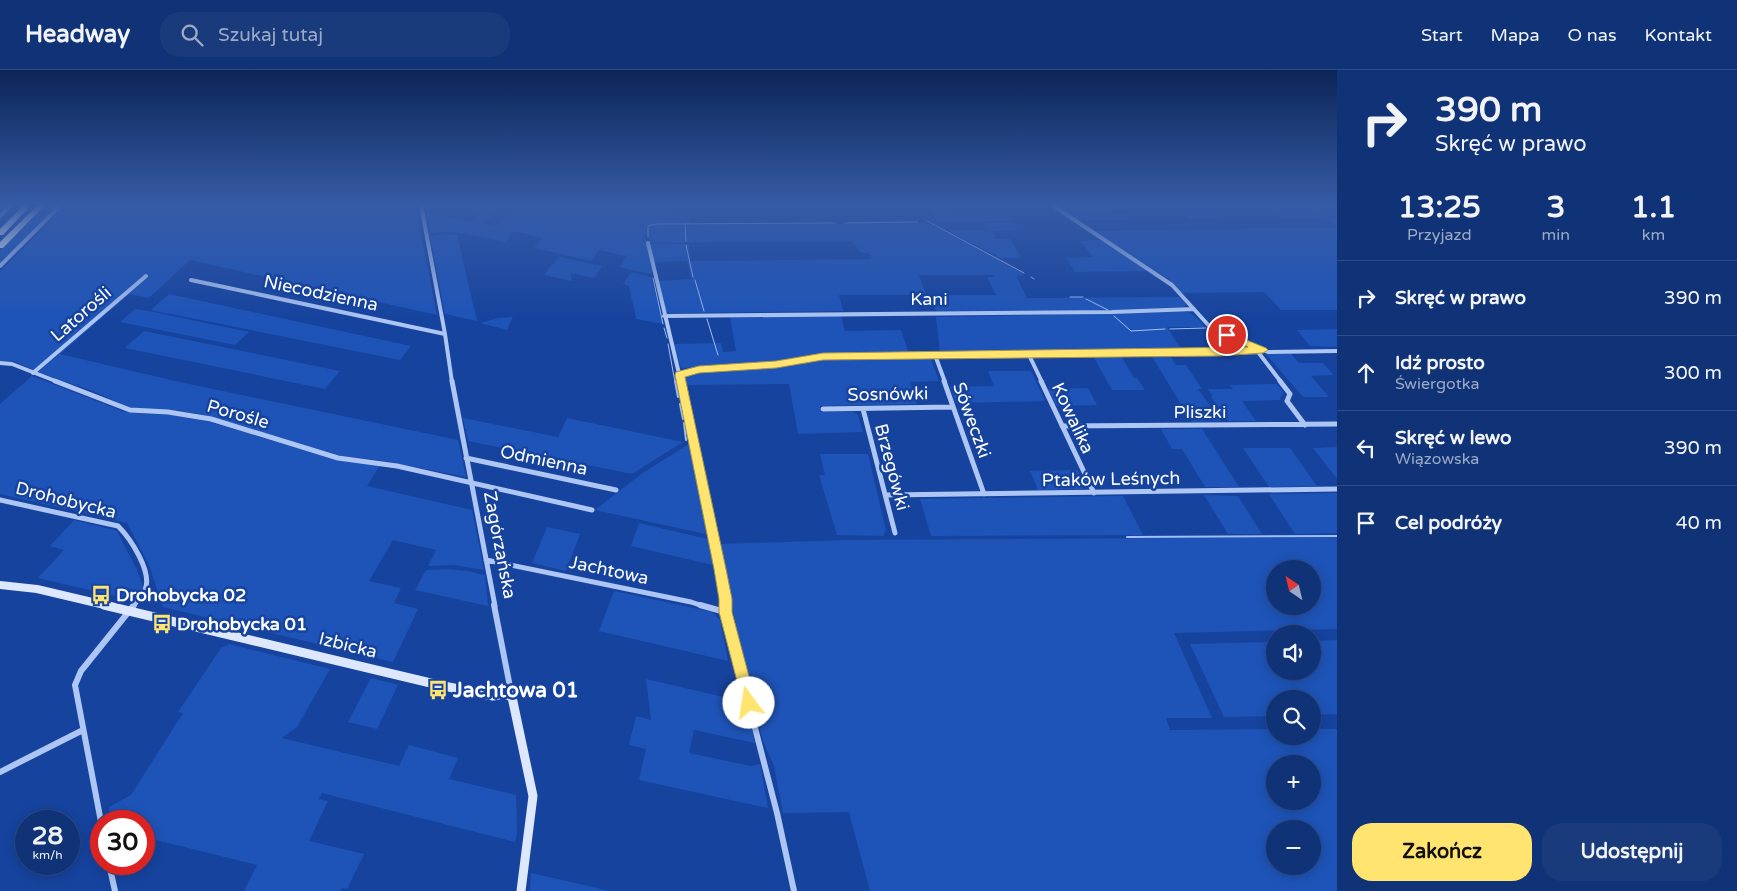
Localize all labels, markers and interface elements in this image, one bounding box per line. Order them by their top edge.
search box [160,12,510,57]
text: Headway [25,20,130,49]
icon: search [178,21,206,49]
text: Szukaj tutaj [218,24,323,46]
text: Start [1421,24,1463,46]
text: Mapa [1491,24,1540,46]
text: O nas [1568,24,1617,46]
text: Kontakt [1645,24,1712,46]
text: 390 m [1435,89,1542,131]
icon: right [1352,90,1417,155]
text: Skręć w prawo [1435,131,1587,157]
text: 13:25 [1398,189,1481,226]
text: 3 [1546,189,1565,226]
text: 1.1 [1631,189,1676,226]
text: Przyjazd [1407,225,1472,245]
text: min [1542,225,1570,245]
text: km [1642,225,1665,245]
street label: Niecodzienna [262,270,380,316]
street label: Latorośli [46,282,116,346]
icon: right [1352,284,1380,312]
text: Skręć w prawo [1395,287,1526,309]
text: 390 m [1664,287,1722,309]
street label: Kani [910,288,948,310]
pin [1206,314,1248,356]
icon: arrive [1213,321,1241,349]
text: Idź prosto [1395,352,1485,374]
icon: ahead [1352,359,1380,387]
text: 300 m [1664,362,1722,384]
text: Świergotka [1395,374,1479,394]
street label: Sóweczki [948,379,996,461]
street label: Kowalika [1047,379,1099,457]
street label: Sosnówki [847,382,929,406]
street label: Porośle [204,395,272,433]
street label: Pliszki [1174,401,1226,423]
street label: Brzegówki [870,421,914,513]
text: Skręć w lewo [1395,427,1512,449]
icon: left [1352,434,1380,462]
text: 390 m [1664,437,1722,459]
street label: Odmienna [498,440,590,480]
text: Wiązowska [1395,449,1479,469]
street label: Ptaków Leśnych [1042,467,1180,491]
street label: Drohobycka [13,477,119,523]
street label: Zagórzańska [479,489,521,601]
icon: arrive [1352,509,1380,537]
text: Cel podróży [1395,512,1502,534]
text: 40 m [1676,512,1722,534]
street label: Jachtowa [567,551,651,589]
north arrow [1266,560,1321,615]
map controls [1266,560,1321,875]
bus stop icon: Drohobycka 02 [90,584,112,606]
place label: Drohobycka 02 [116,584,246,606]
bus stop icon: Drohobycka 01 [151,613,173,635]
place label: Drohobycka 01 [177,613,307,635]
button: sound [1266,625,1321,680]
street label: Izbicka [317,627,379,663]
position arrow [722,676,774,728]
place label: Jachtowa 01 [452,678,579,703]
bus stop icon: Jachtowa 01 [427,679,449,701]
button: search [1266,690,1321,745]
button: + [1266,755,1321,810]
speed limit sign: 30 [90,810,155,875]
button: − [1266,820,1321,875]
text: 28 [32,821,63,851]
button: Zakończ [1352,823,1532,881]
button: Udostępnij [1542,823,1722,881]
text: km/h [32,848,63,862]

